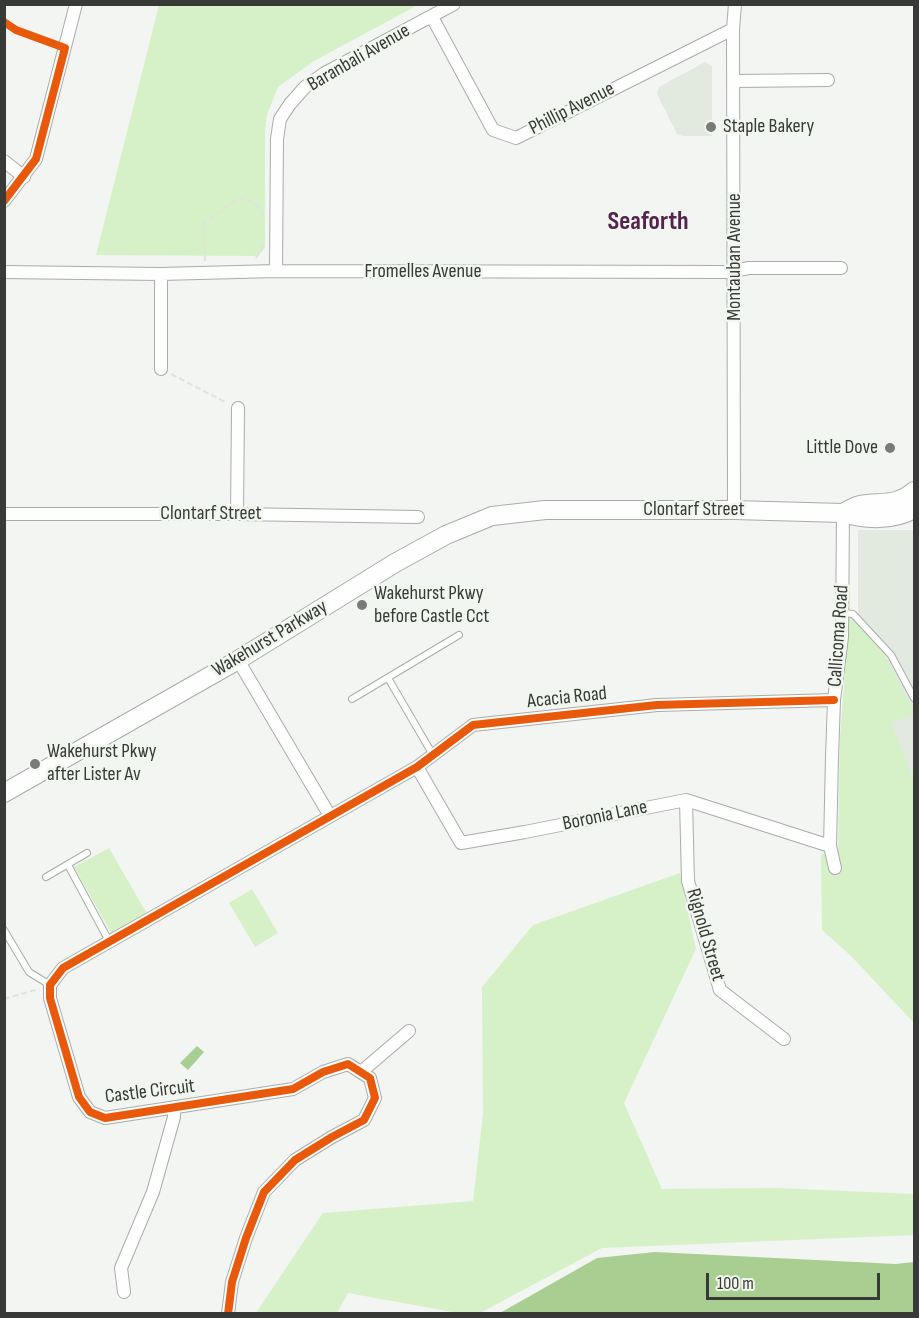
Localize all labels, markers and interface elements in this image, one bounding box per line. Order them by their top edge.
street label: Baranbali Avenue [304,19,414,97]
street label: Phillip Avenue [525,77,619,141]
place label: Staple Bakery [723,115,814,139]
marker: Staple Bakery [704,120,718,134]
street label: Montauban Avenue [723,193,747,321]
district label: Seaforth [607,206,689,238]
street label: Fromelles Avenue [365,260,481,284]
place label: Little Dove [806,436,878,460]
marker: Little Dove [883,441,897,455]
street label: Clontarf Street [643,498,745,522]
street label: Clontarf Street [160,502,262,526]
place label: Wakehurst Pkwy before Castle Cct [374,582,489,629]
street label: Callicoma Road [823,584,855,688]
street label: Wakehurst Parkway [208,595,332,683]
marker: Wakehurst Pkwy before Castle Cct [355,598,369,612]
street label: Acacia Road [526,682,608,714]
place label: Wakehurst Pkwy after Lister Av [47,740,156,787]
marker: Wakehurst Pkwy after Lister Av [28,757,42,771]
street label: Boronia Lane [561,795,649,837]
street label: Rignold Street [680,886,730,984]
street label: Castle Circuit [104,1075,196,1109]
scale bar [709,1261,883,1299]
text: 100 m [717,1273,754,1294]

